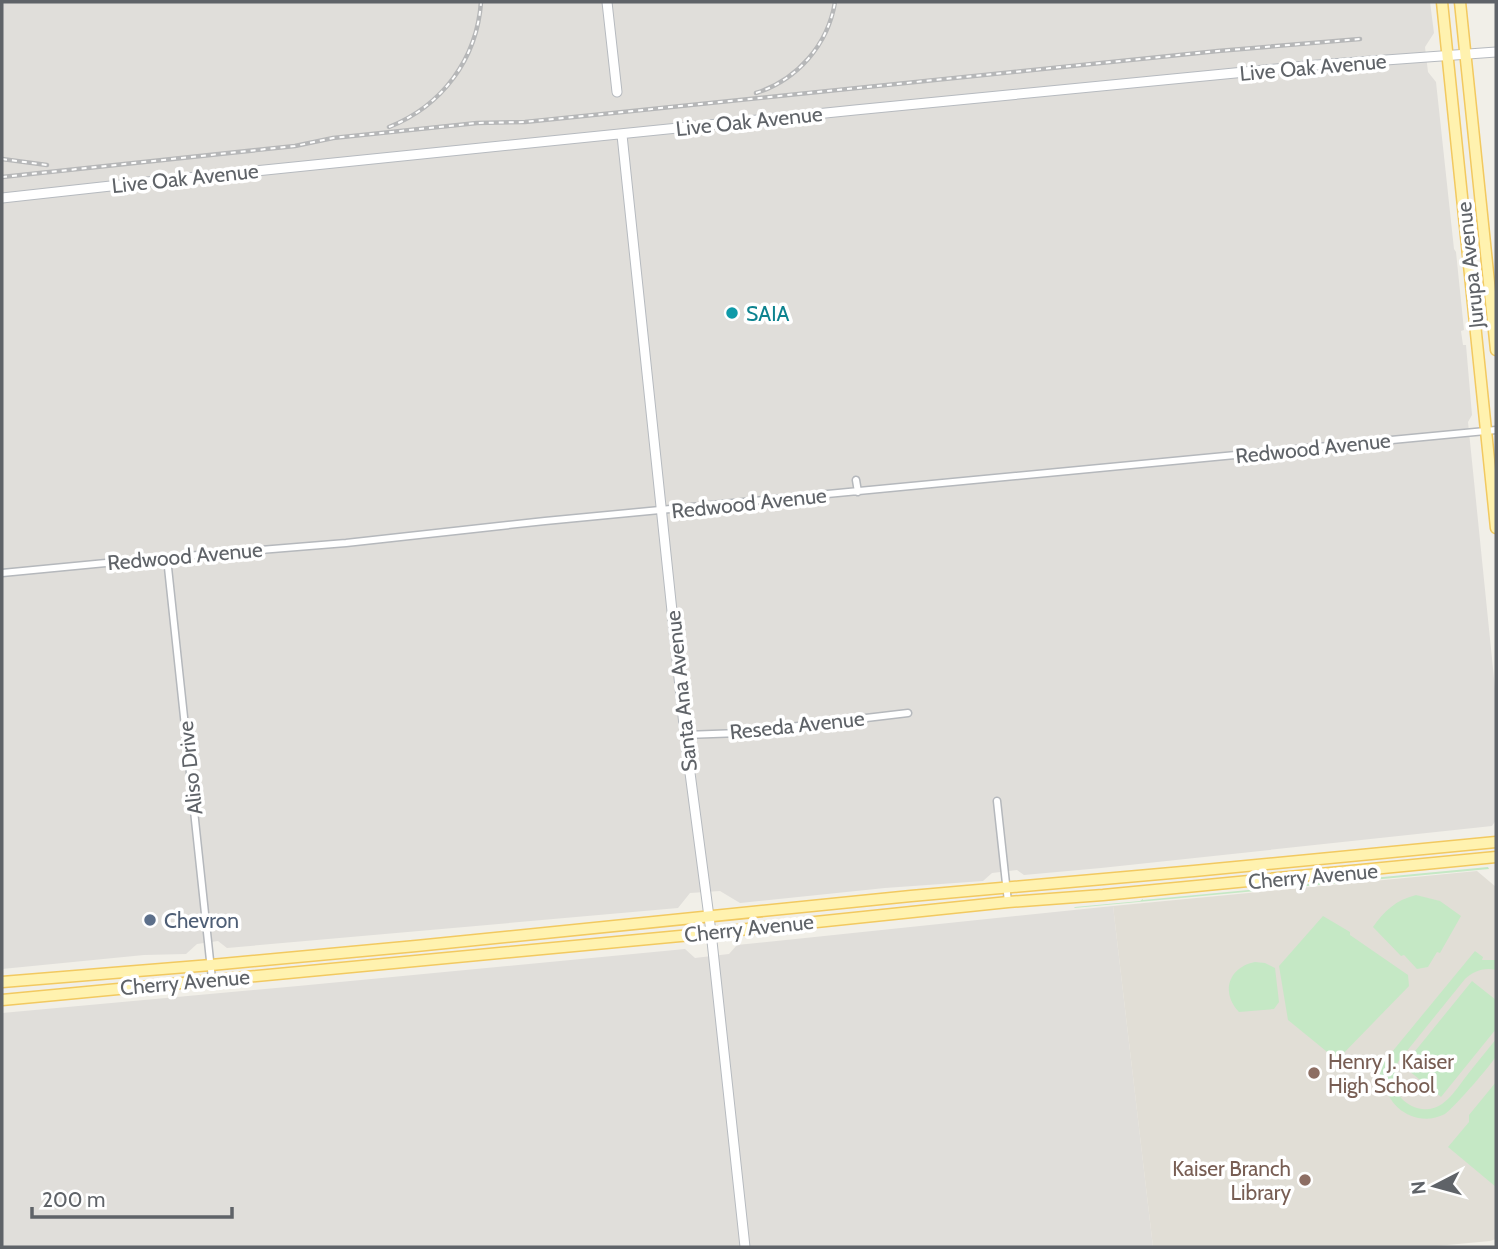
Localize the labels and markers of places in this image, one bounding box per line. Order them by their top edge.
place label: SAIA [746,301,790,326]
marker: SAIA [724,305,740,321]
place label: Chevron [164,908,239,933]
marker: Chevron [142,912,158,928]
place label: Henry J. Kaiser High School [1328,1049,1454,1098]
marker: Henry J. Kaiser High School [1306,1065,1322,1081]
place label: Kaiser Branch Library [1172,1156,1291,1205]
marker: Kaiser Branch Library [1297,1172,1313,1188]

